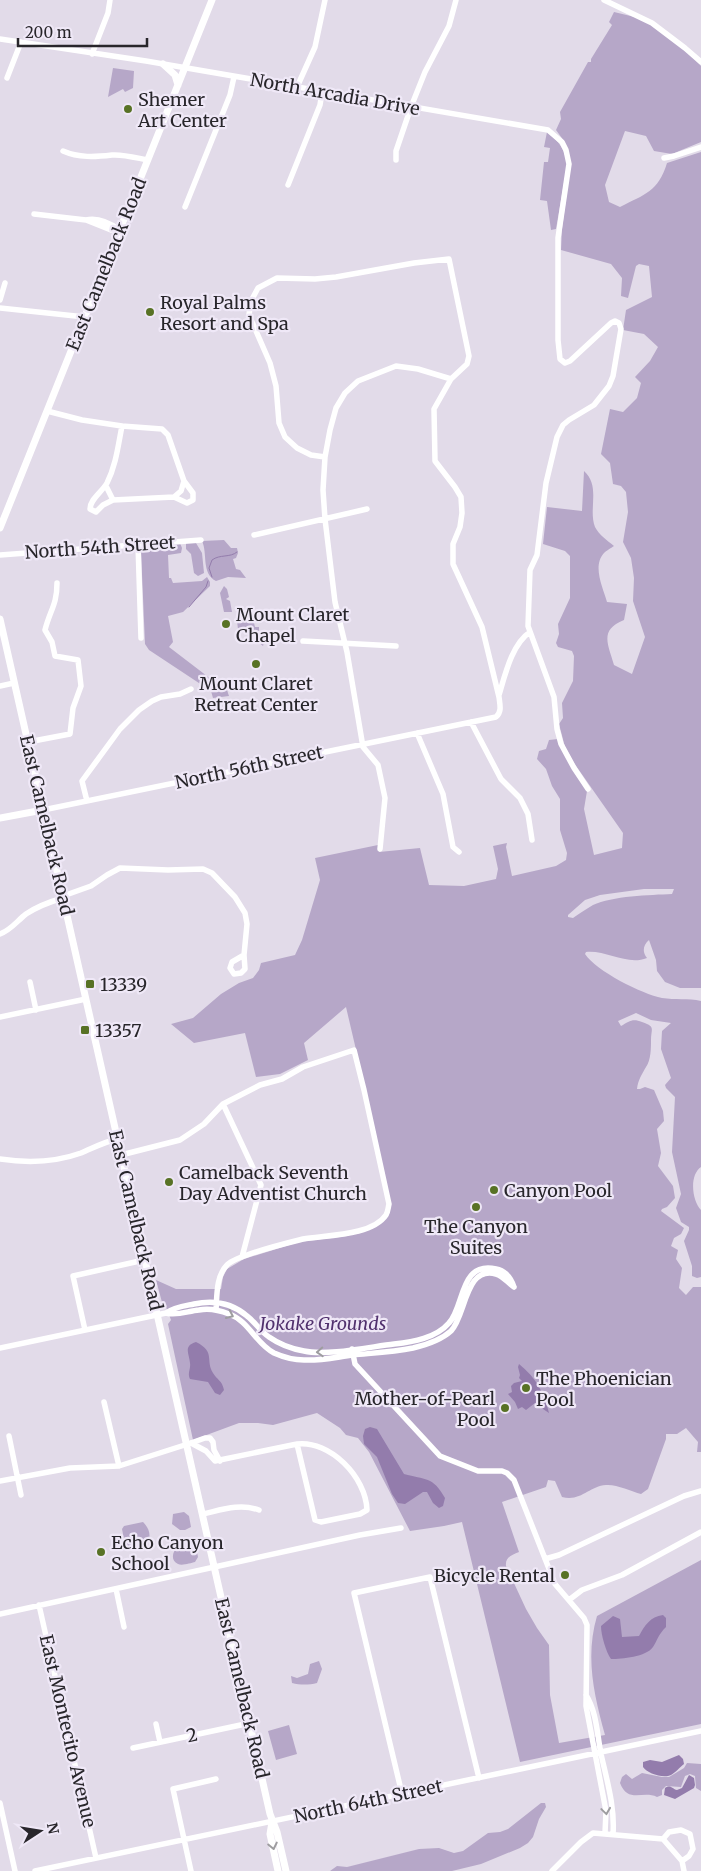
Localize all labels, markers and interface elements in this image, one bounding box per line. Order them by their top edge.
scale bar [18,15,146,47]
text: 200 m [25,23,72,42]
street label: North Arcadia Drive [248,68,422,120]
place label: Shemer Art Center [137,88,227,132]
marker: Shemer Art Center [122,103,134,115]
street label: East Camelback Road [61,174,151,354]
place label: Royal Palms Resort and Spa [160,291,289,335]
marker: Royal Palms Resort and Spa [144,306,156,318]
street label: North 54th Street [24,530,176,564]
place label: Mount Claret Chapel [236,603,349,647]
marker: Mount Claret Chapel [220,618,232,630]
marker: Mount Claret Retreat Center [250,658,262,670]
place label: Mount Claret Retreat Center [194,672,318,716]
street label: East Camelback Road [15,732,79,918]
street label: North 56th Street [173,740,325,794]
place label: 13339 [100,973,147,996]
marker: 13339 [84,978,96,990]
place label: 13357 [95,1019,141,1042]
marker: 13357 [79,1024,91,1036]
street label: East Camelback Road [104,1127,168,1313]
place label: Camelback Seventh Day Adventist Church [179,1161,367,1205]
marker: Camelback Seventh Day Adventist Church [163,1176,175,1188]
place label: Canyon Pool [504,1179,613,1202]
marker: Canyon Pool [488,1184,500,1196]
marker: The Canyon Suites [470,1201,482,1213]
place label: The Canyon Suites [424,1215,528,1259]
one-way arrow [225,1309,234,1319]
park label: Jokake Grounds [258,1312,386,1335]
one-way arrow [316,1346,324,1357]
place label: The Phoenician Pool [536,1367,672,1411]
marker: The Phoenician Pool [520,1382,532,1394]
place label: Mother-of-Pearl Pool [354,1387,495,1431]
marker: Mother-of-Pearl Pool [499,1402,511,1414]
place label: Echo Canyon School [111,1531,224,1575]
marker: Echo Canyon School [95,1546,107,1558]
place label: Bicycle Rental [434,1564,555,1587]
marker: Bicycle Rental [559,1569,571,1581]
street label: East Camelback Road [210,1595,274,1781]
street label: East Montecito Avenue [35,1632,101,1830]
street label: 2 [184,1723,200,1747]
street label: North 64th Street [291,1774,445,1828]
north arrow [15,1806,65,1856]
one-way arrow [600,1807,610,1815]
text: N [43,1821,63,1836]
one-way arrow [267,1842,278,1851]

